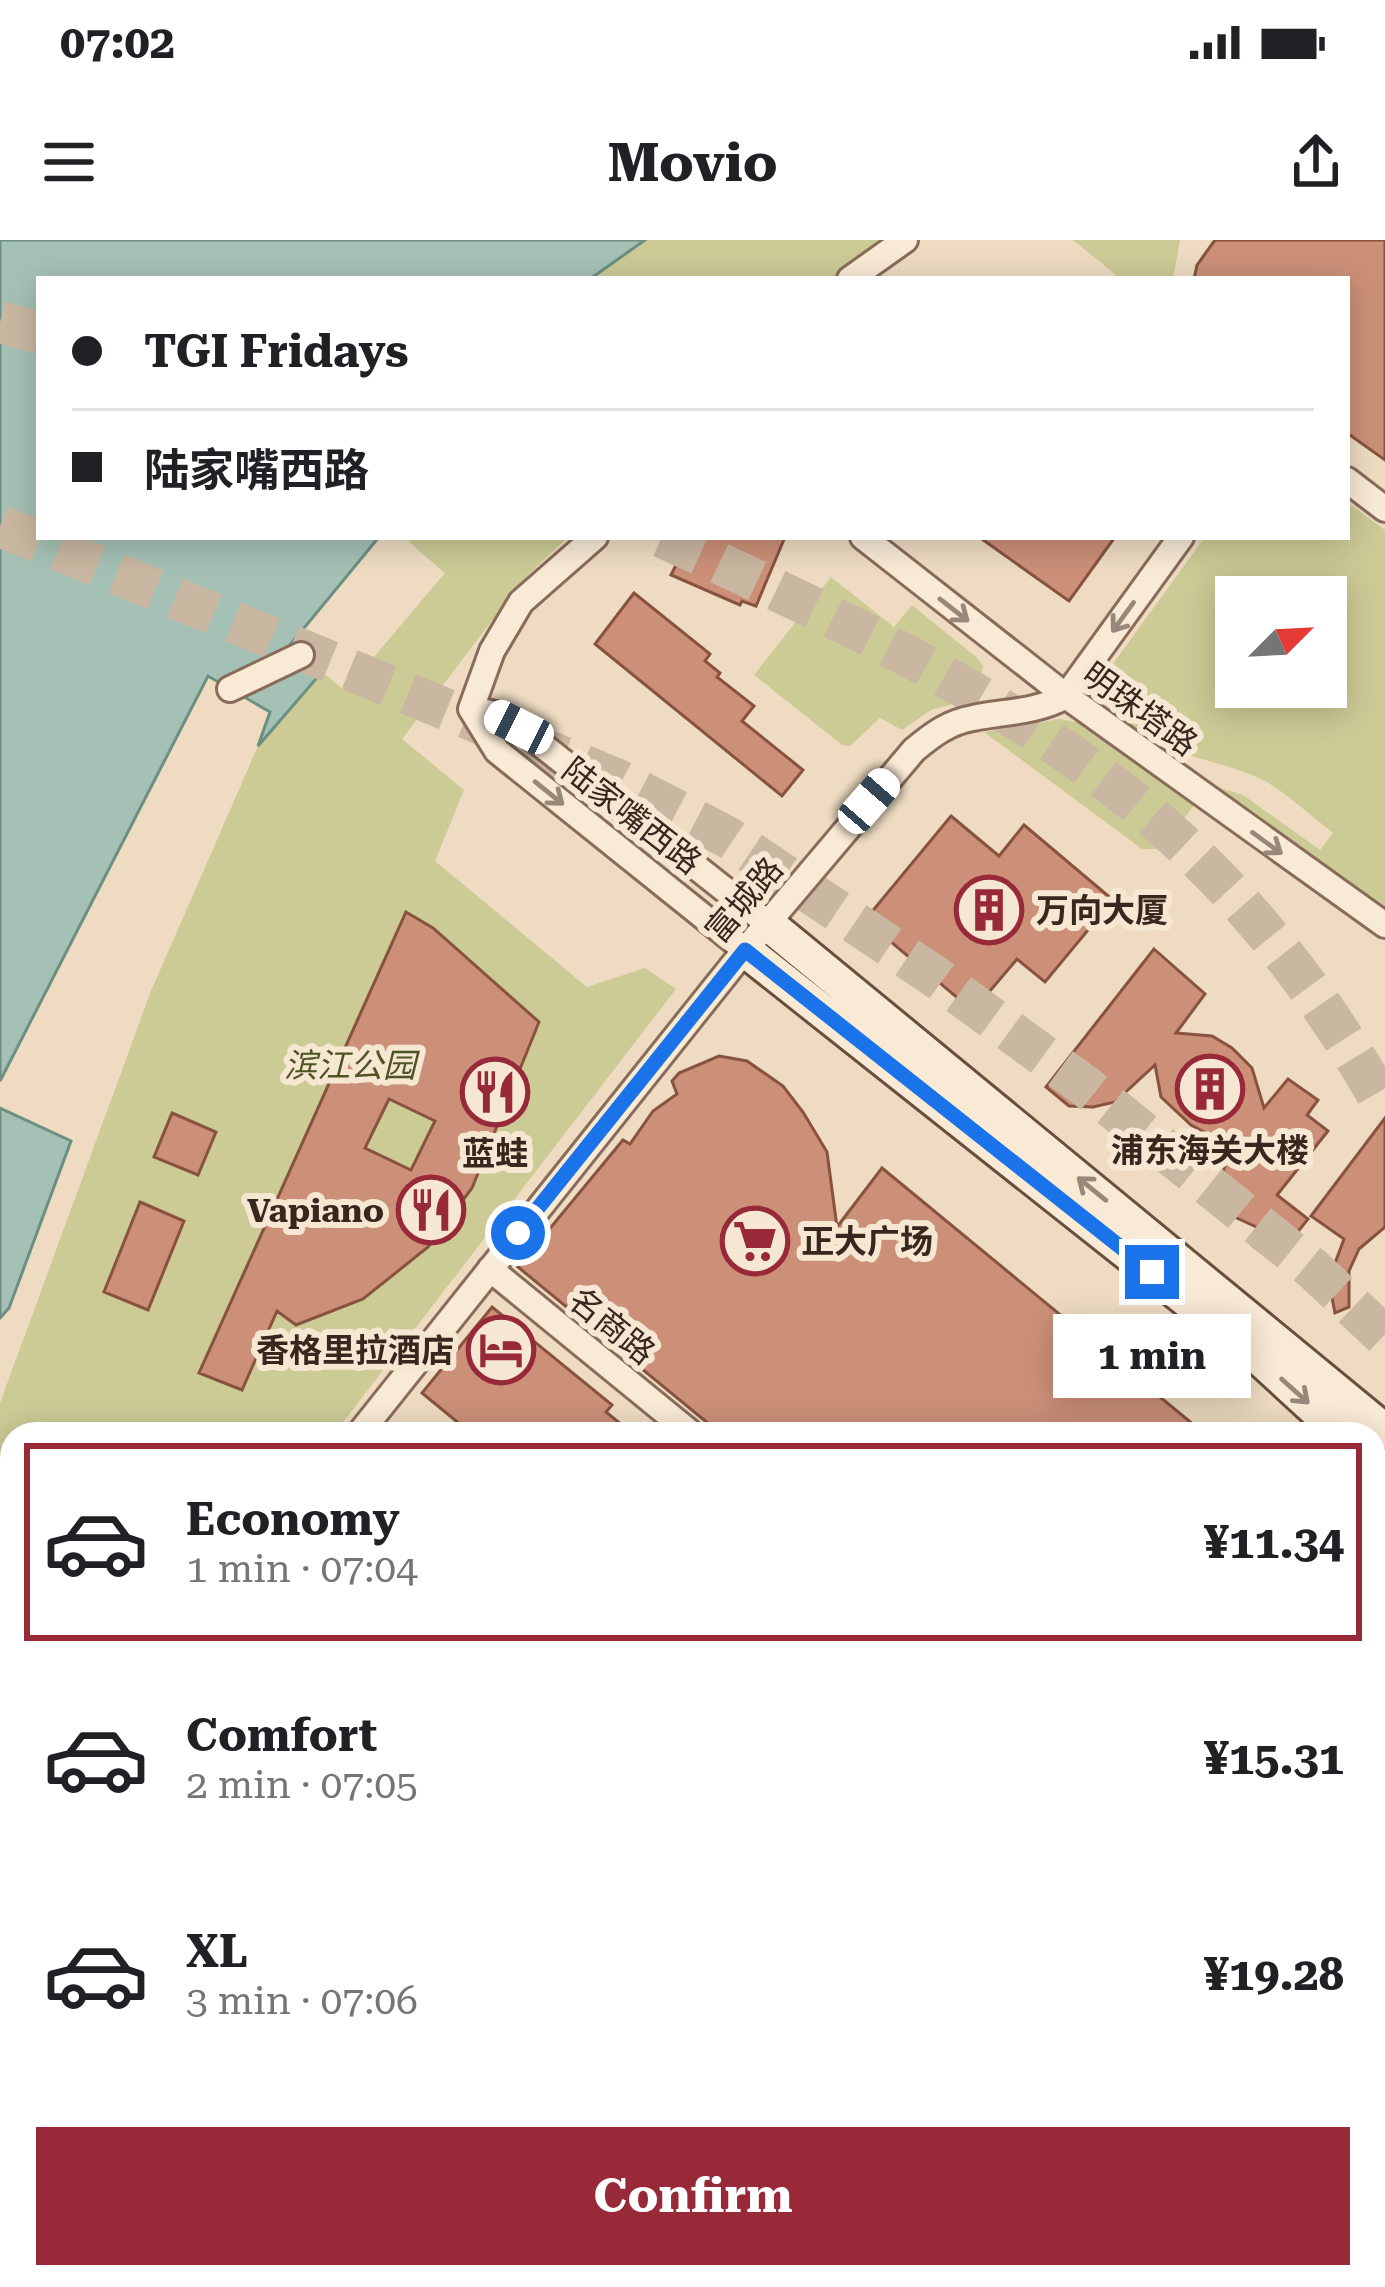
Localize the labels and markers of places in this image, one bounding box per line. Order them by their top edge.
building icon: 万向大厦 [954,875,1024,945]
place label: 万向大厦 [1036,891,1168,930]
building icon: 浦东海关大楼 [1175,1054,1245,1124]
restaurant icon: 蓝蛙 [460,1057,530,1127]
place label: 浦东海关大楼 [1111,1131,1309,1170]
place label: 蓝蛙 [462,1134,528,1173]
restaurant icon: Vapiano [396,1175,466,1245]
place label: Vapiano [247,1191,384,1230]
supermarket icon: 正大广场 [720,1206,790,1276]
place label: 正大广场 [801,1222,933,1261]
hotel icon: 香格里拉酒店 [466,1315,536,1385]
place label: 香格里拉酒店 [256,1331,454,1370]

